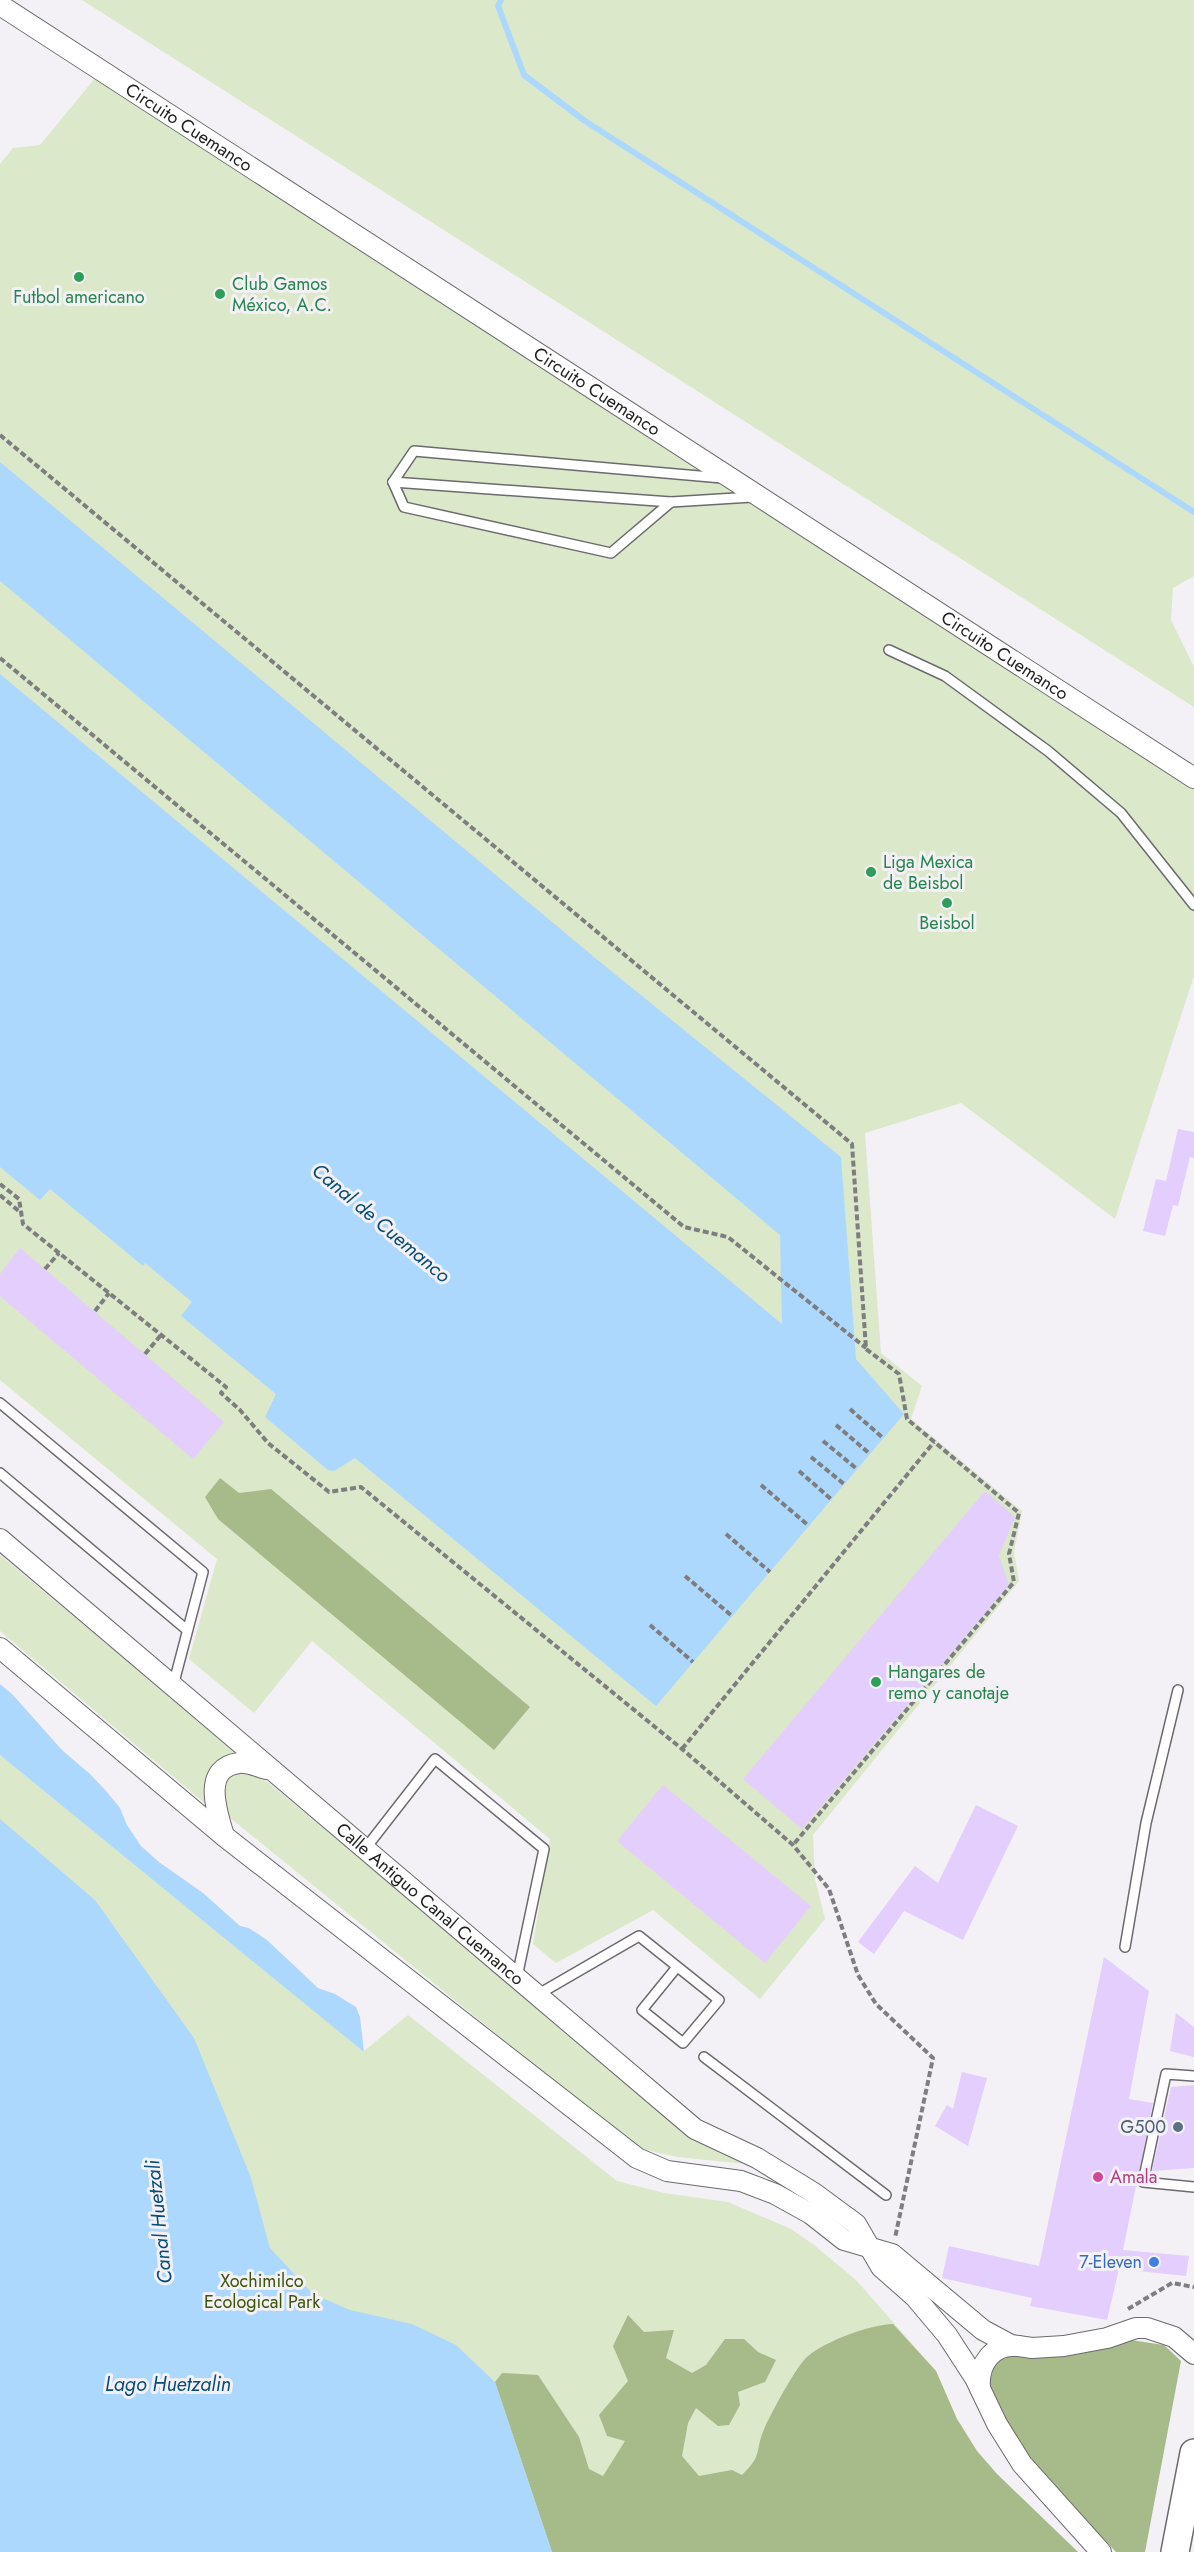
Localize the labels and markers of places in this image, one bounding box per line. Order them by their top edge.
marker: Futbol americano [72,270,86,284]
place label: Club Gamos México, A.C. [232,271,332,318]
place label: Futbol americano [13,284,145,310]
marker: Club Gamos México, A.C. [213,287,227,301]
place label: Liga Mexica de Beisbol [883,849,973,896]
marker: Liga Mexica de Beisbol [864,865,878,879]
marker: Beisbol [940,896,954,910]
place label: Beisbol [919,910,975,936]
place label: Hangares de remo y canotaje [888,1659,1009,1706]
marker: Hangares de remo y canotaje [869,1675,883,1689]
place label: G500 [1120,2114,1166,2140]
marker: G500 [1171,2120,1185,2134]
place label: Amala [1110,2164,1157,2190]
marker: Amala [1091,2170,1105,2184]
place label: 7-Eleven [1079,2249,1142,2275]
marker: 7-Eleven [1147,2255,1161,2269]

